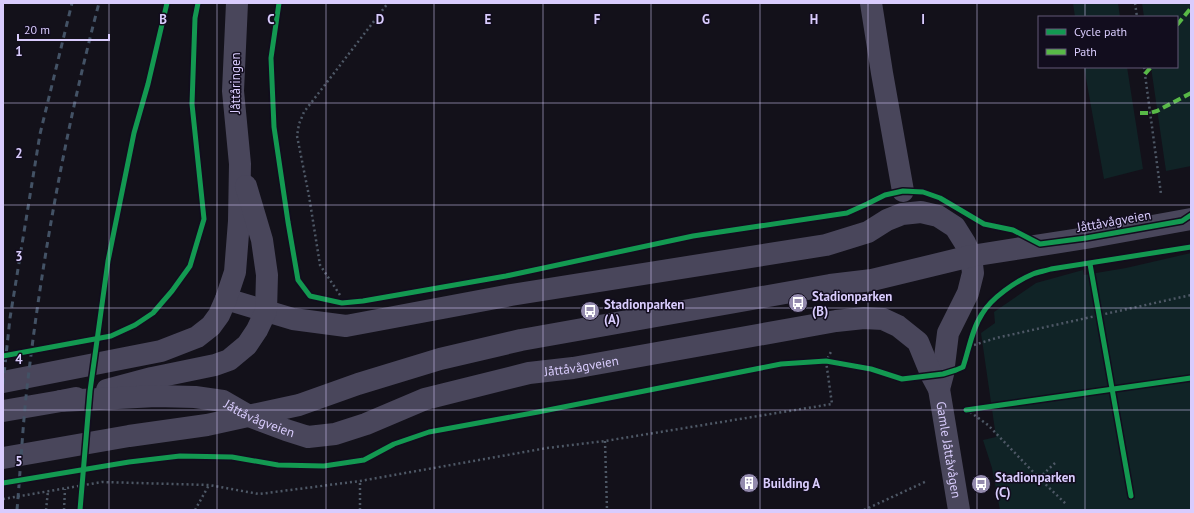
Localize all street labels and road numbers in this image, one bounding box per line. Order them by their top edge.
street label: Jåttåringen [227,52,244,115]
street label: Jåttåvågveien [1075,206,1152,236]
street label: Jåttåvågveien [542,352,620,380]
street label: Jåttåvågveien [220,395,297,441]
street label: Gamle Jåttåvågen [933,400,965,499]

